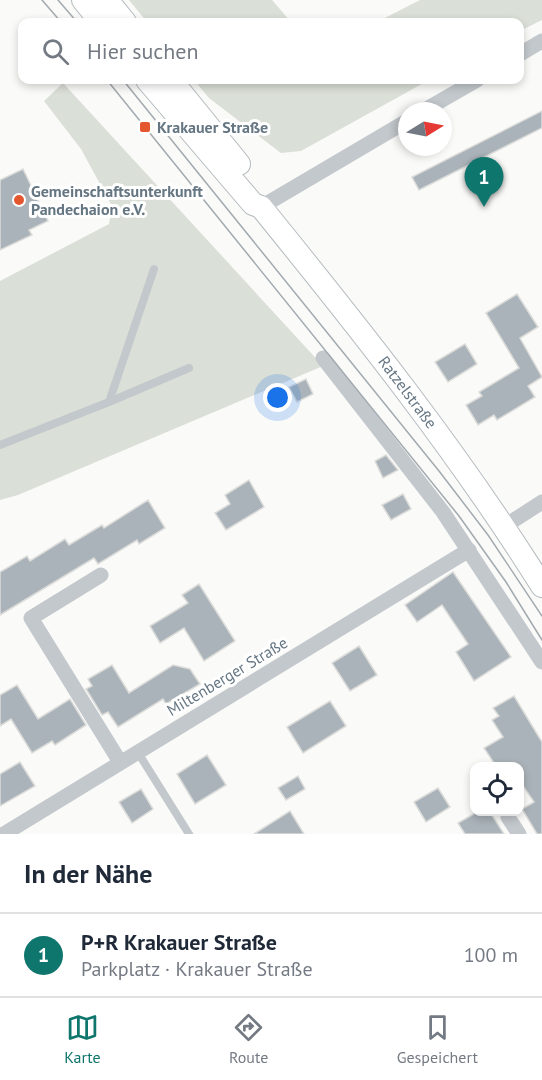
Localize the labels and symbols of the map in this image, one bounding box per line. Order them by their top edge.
north arrow [398,102,452,156]
place label: Krakauer Straße [157,117,268,137]
marker: Krakauer Straße [138,120,152,134]
pin: 1 [464,158,504,207]
place label: Gemeinschaftsunterkunft Pandechaion e.V. [31,181,203,219]
marker: Gemeinschaftsunterkunft Pandechaion e.V. [12,193,26,207]
street label: Ratzelstraße [374,352,442,432]
your location [263,383,292,412]
street label: Miltenberger Straße [163,632,291,720]

